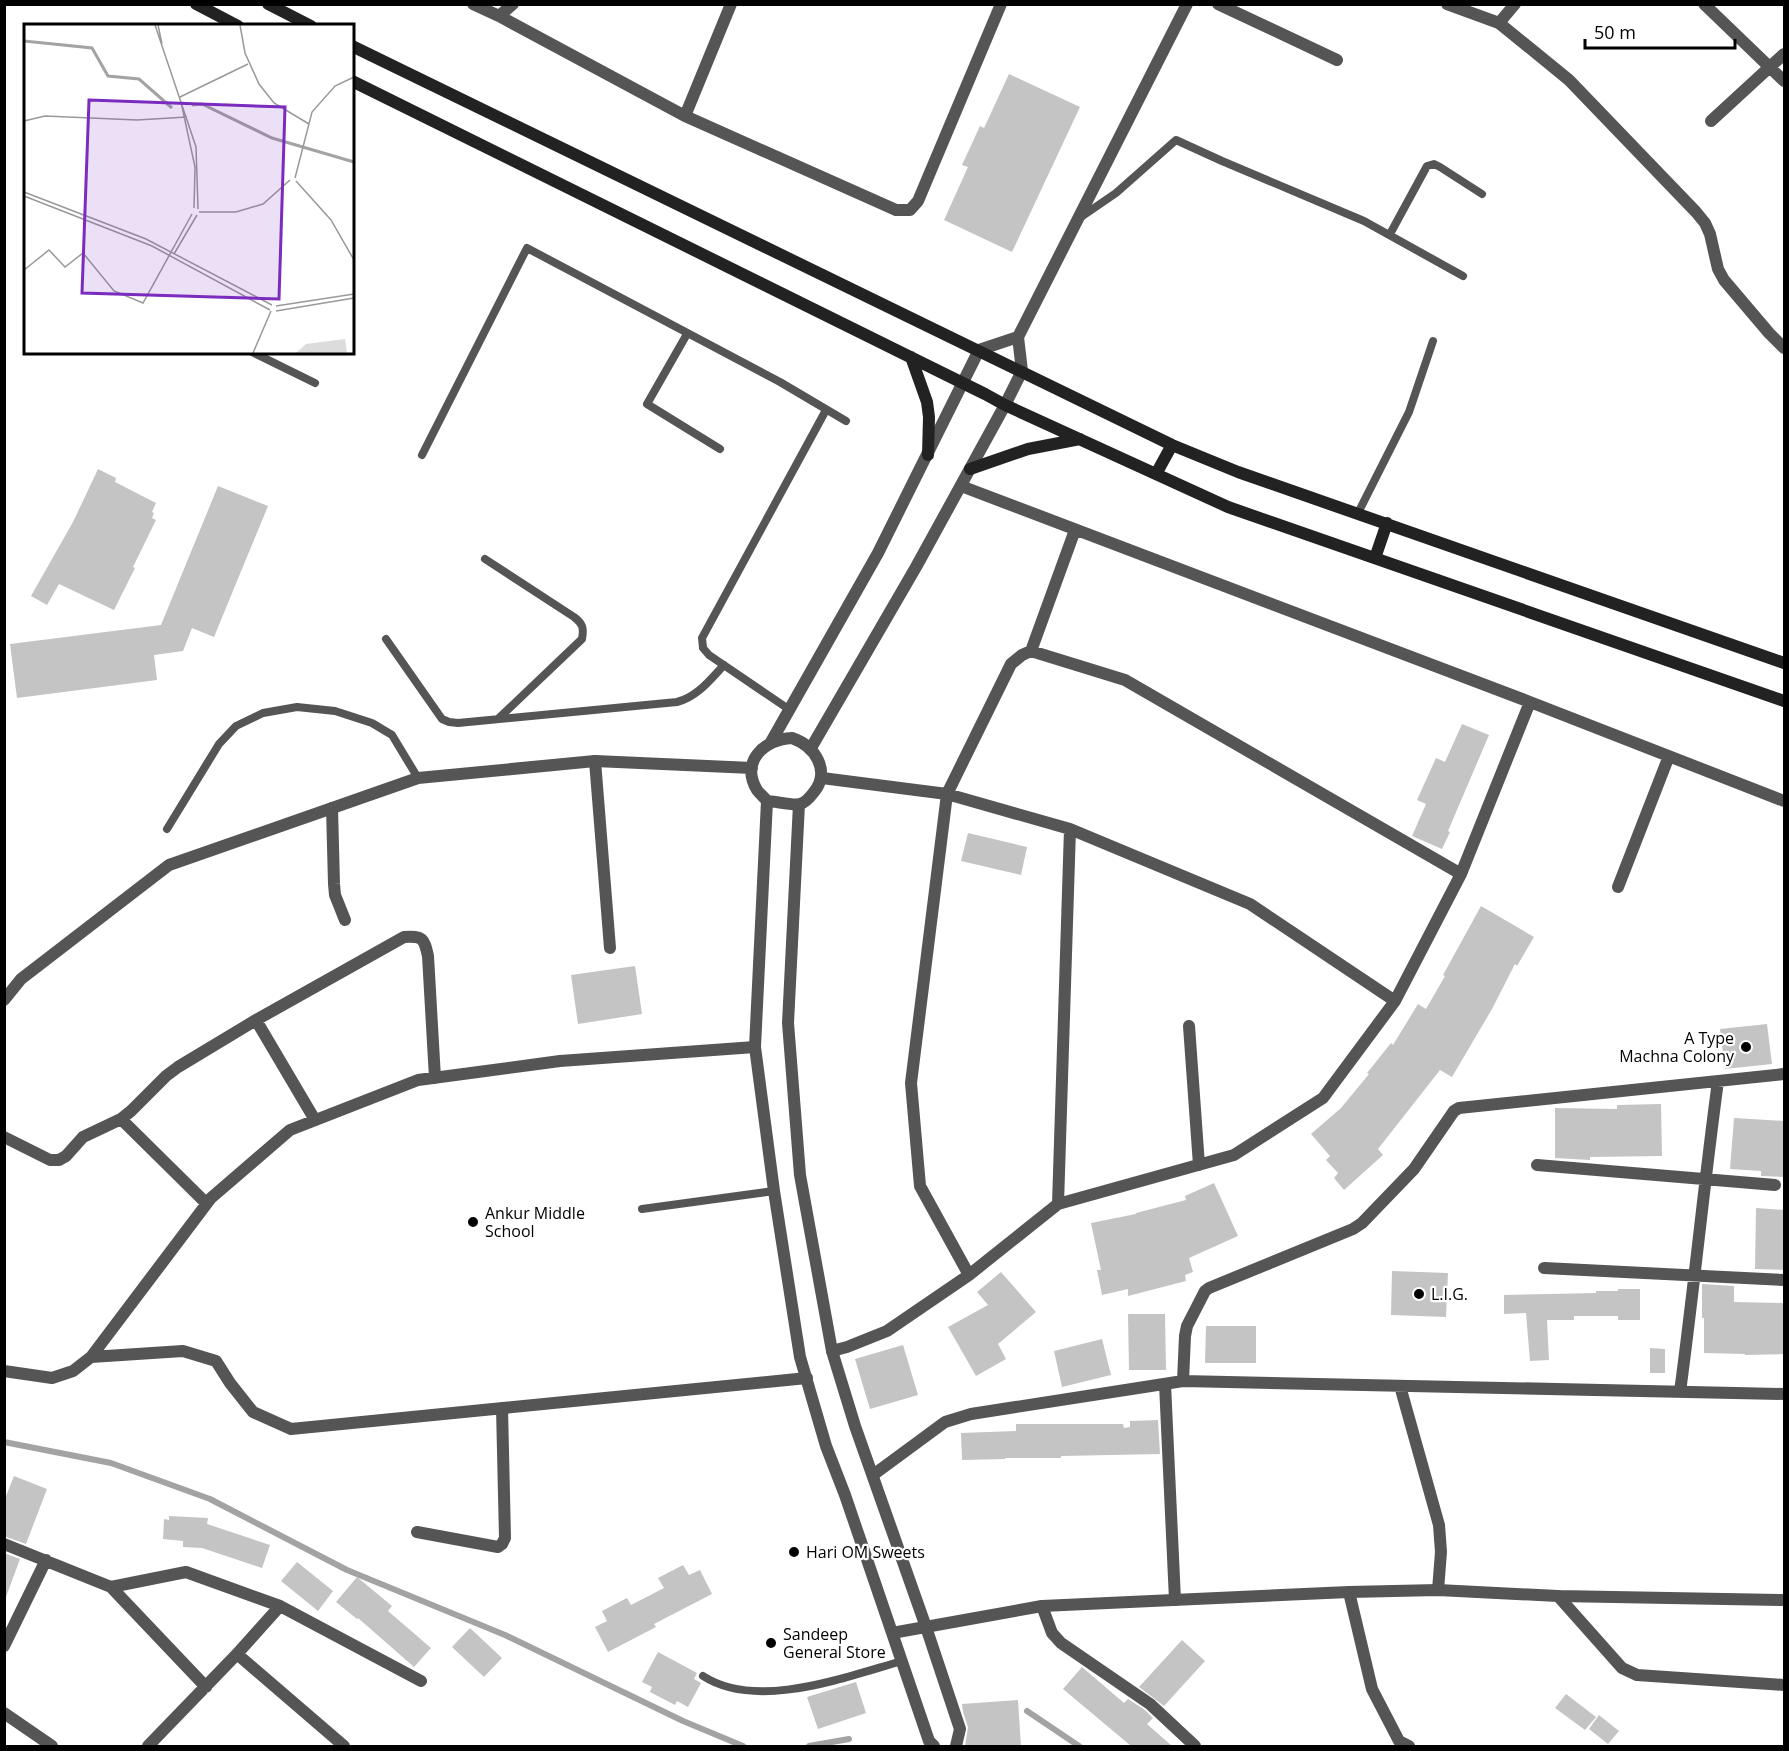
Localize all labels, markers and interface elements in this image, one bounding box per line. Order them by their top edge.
scale bar [1585,12,1735,50]
text: 50 m [1594,20,1636,44]
inset map [24,24,354,354]
place label: A Type Machna Colony [1619,1027,1735,1067]
marker: A Type Machna Colony [1739,1040,1753,1054]
place label: Ankur Middle School [485,1202,585,1242]
marker: Ankur Middle School [466,1215,480,1229]
place label: L.I.G. [1431,1283,1468,1305]
marker: L.I.G. [1412,1287,1426,1301]
place label: Hari OM Sweets [806,1541,925,1563]
marker: Hari OM Sweets [787,1545,801,1559]
place label: Sandeep General Store [783,1623,886,1663]
marker: Sandeep General Store [764,1636,778,1650]

